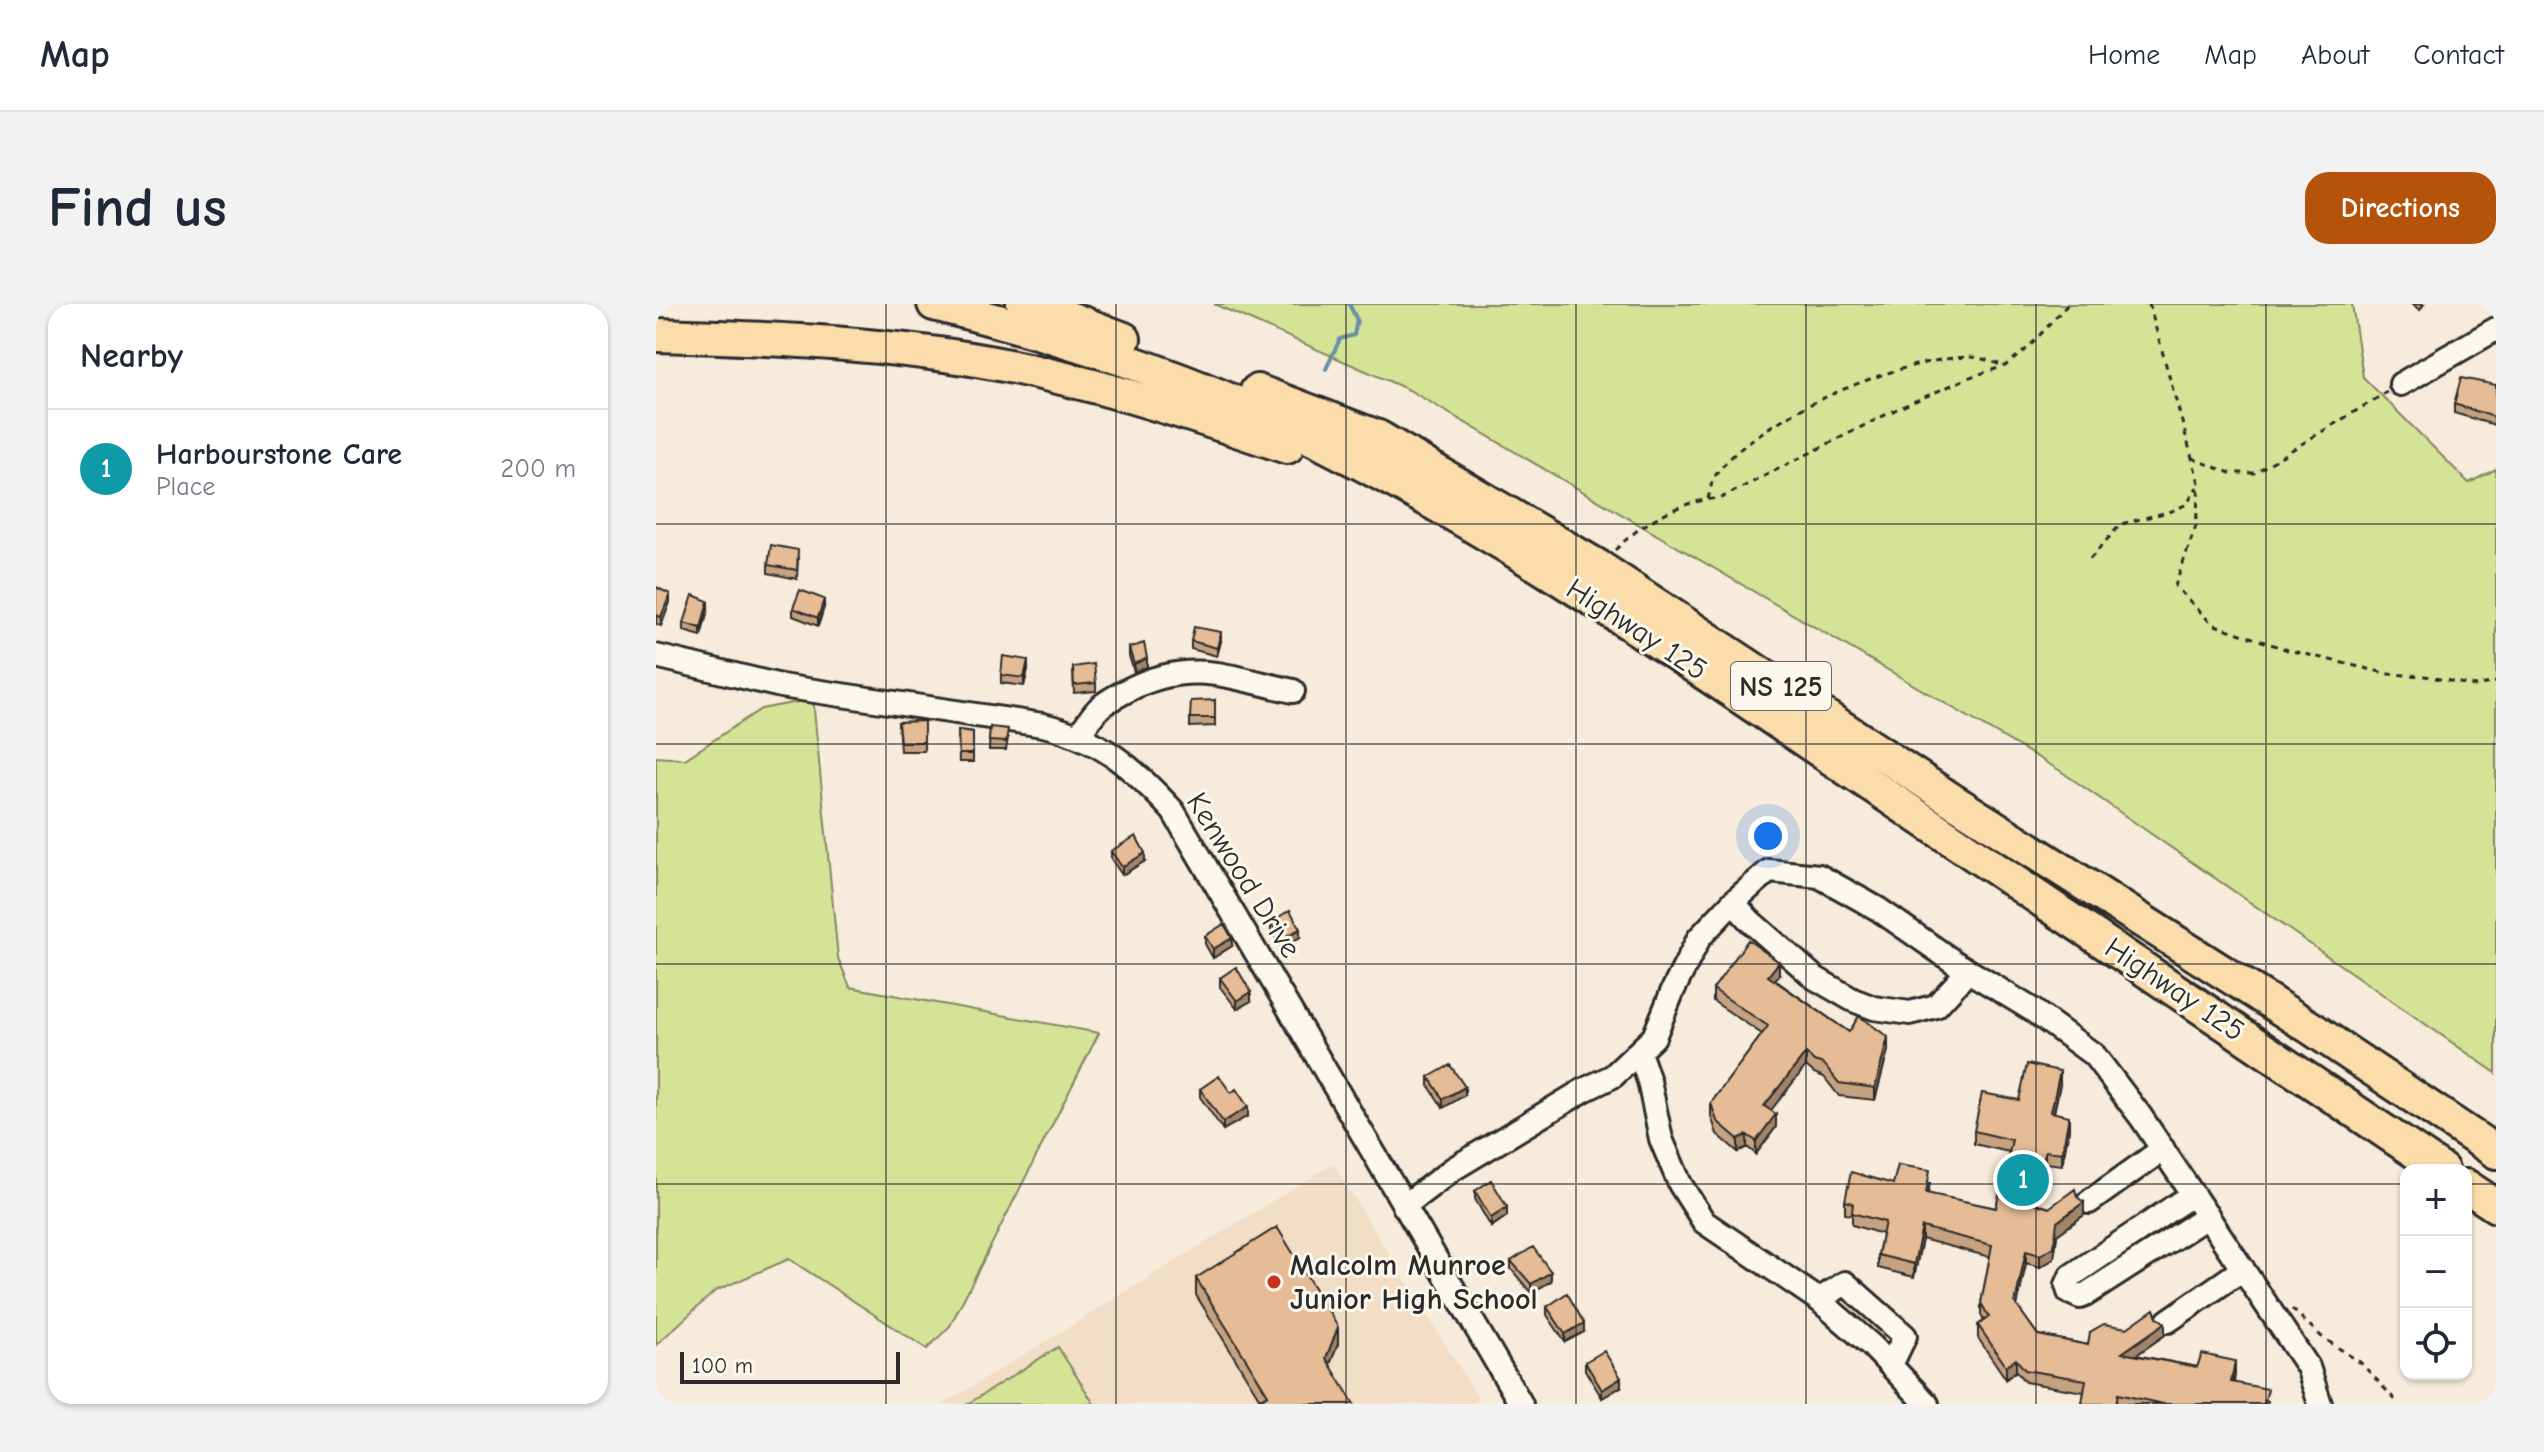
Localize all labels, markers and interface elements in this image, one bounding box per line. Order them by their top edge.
text: Map [40,33,110,77]
text: Home [2088,39,2160,71]
text: Map [2204,39,2257,71]
text: About [2301,39,2369,71]
text: Contact [2413,39,2504,71]
button: Directions [2305,172,2496,244]
text: Find us [48,176,227,240]
text: Nearby [80,336,183,376]
text: Harbourstone Care [156,437,402,472]
text: 1 [101,454,111,484]
text: 200 m [501,454,576,484]
text: Place [156,472,215,502]
street label: Highway 125 [1560,571,1714,688]
road number: NS 125 [1731,662,1831,710]
street label: Kenwood Drive [1179,786,1308,964]
your location [1748,816,1788,856]
street label: Highway 125 [2098,930,2251,1049]
pin: 1 [1997,1150,2049,1210]
map controls [2400,1164,2472,1380]
button: + [2400,1164,2472,1236]
button: − [2400,1236,2472,1308]
place label: Malcolm Munroe Junior High School [1290,1248,1538,1317]
marker: Malcolm Munroe Junior High School [1265,1273,1283,1291]
button: locate [2400,1308,2472,1380]
scale bar [680,1348,900,1384]
text: 100 m [692,1353,753,1379]

